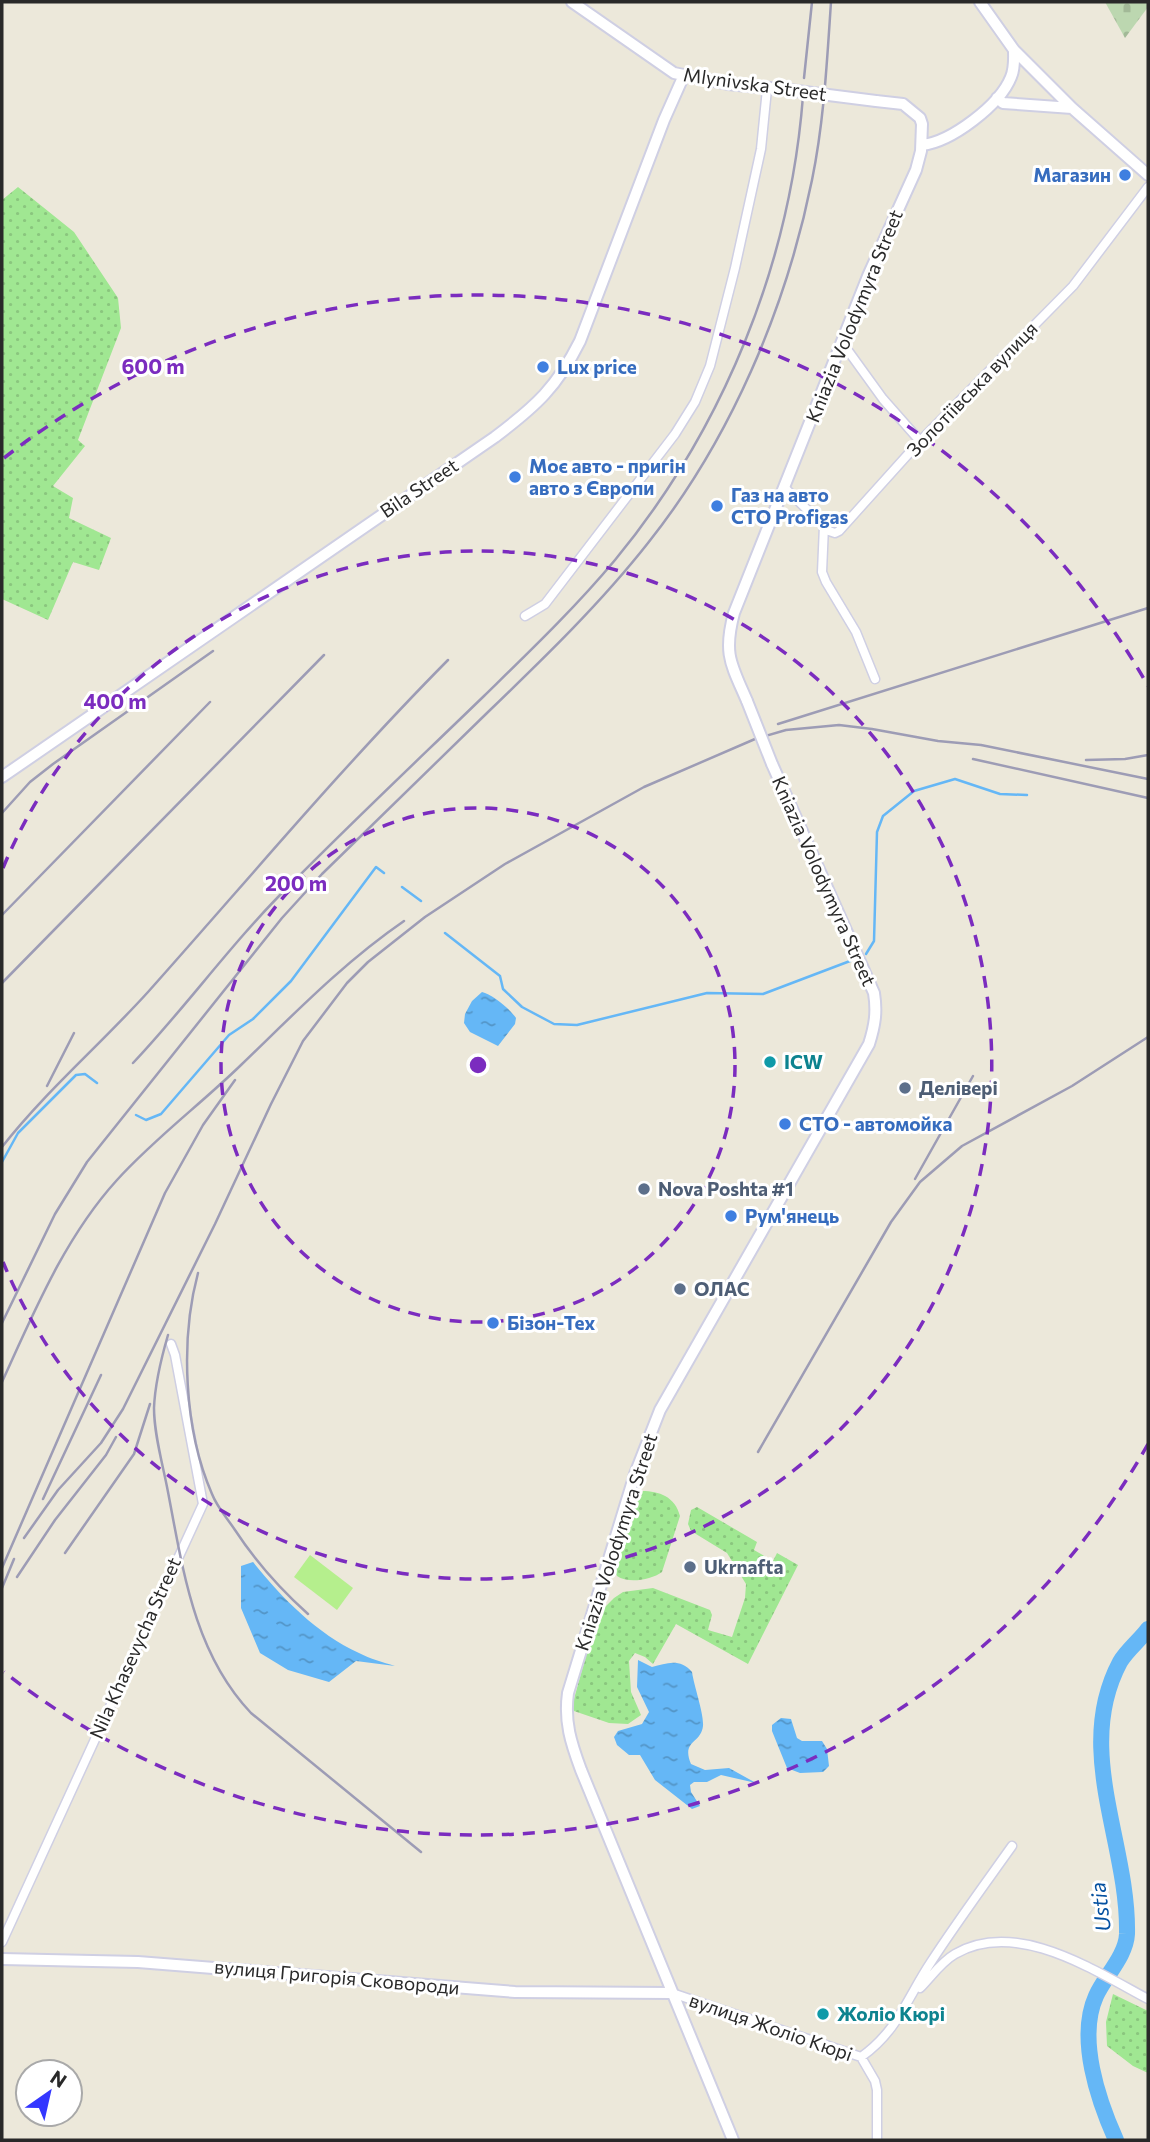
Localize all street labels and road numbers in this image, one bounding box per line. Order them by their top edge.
street label: Mlynivska Street [682,62,828,105]
street label: Kniazia Volodymyra Street [800,206,907,425]
street label: Золотіївська вулиця [901,317,1042,461]
street label: Bila Street [375,453,462,522]
street label: Kniazia Volodymyra Street [768,772,881,989]
street label: Kniazia Volodymyra Street [569,1430,662,1653]
street label: Nila Khasevycha Street [84,1553,185,1742]
street label: вулиця Григорія Сковороди [214,1954,461,1999]
street label: вулиця Жоліо Кюрі [687,1988,856,2065]

